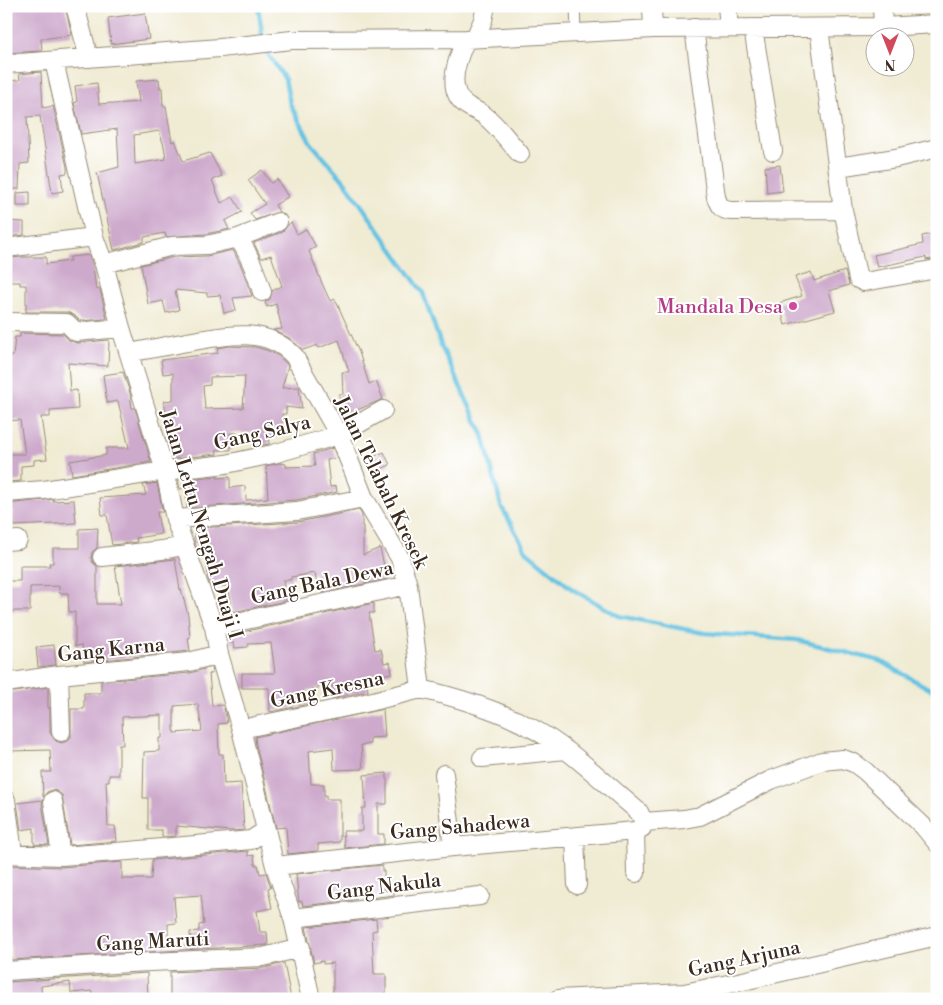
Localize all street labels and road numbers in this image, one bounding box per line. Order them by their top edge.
street label: Jalan Telabah Kresek [328,391,434,575]
street label: Jalan Lettu Nengah Duaji I [153,406,248,643]
street label: Gang Salya [211,410,314,457]
street label: Gang Bala Dewa [249,556,397,611]
street label: Gang Karna [56,632,167,669]
street label: Gang Kresna [268,666,387,715]
street label: Gang Sahadewa [389,809,532,846]
street label: Gang Nakula [326,868,443,907]
street label: Gang Maruti [96,927,211,958]
street label: Gang Arjuna [686,935,804,984]

